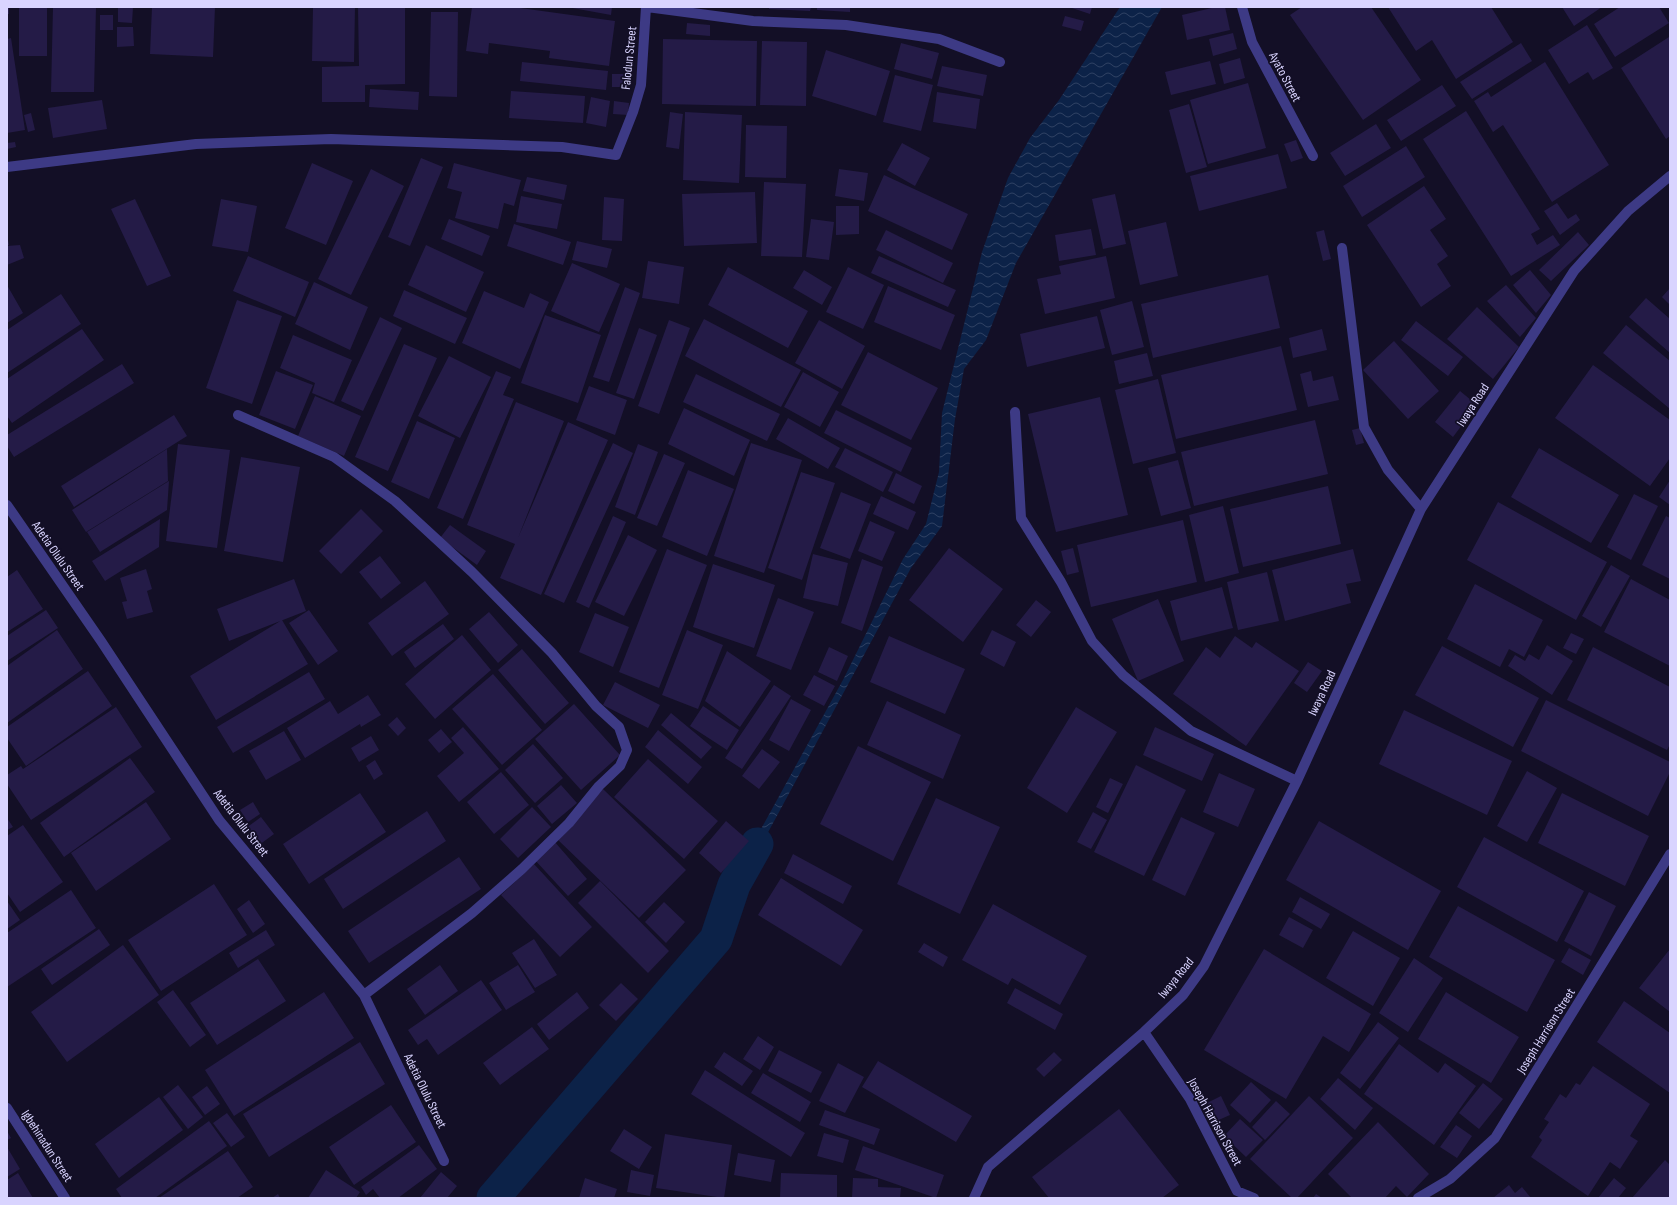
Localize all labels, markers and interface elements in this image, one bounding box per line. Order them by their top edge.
street label: Falodun Street [618,26,640,90]
street label: Ayato Street [1265,49,1305,105]
street label: Iwaya Road [1453,380,1493,430]
street label: Adetia Olulu Street [28,517,88,594]
street label: Iwaya Road [1305,668,1339,718]
street label: Adetia Olulu Street [209,785,272,860]
street label: Iwaya Road [1155,954,1197,1002]
street label: Joseph Harrison Street [1513,985,1579,1077]
street label: Adetia Olulu Street [400,1050,450,1131]
street label: Joseph Harrison Street [1184,1075,1246,1169]
street label: Igbehinadun Street [18,1107,76,1185]

